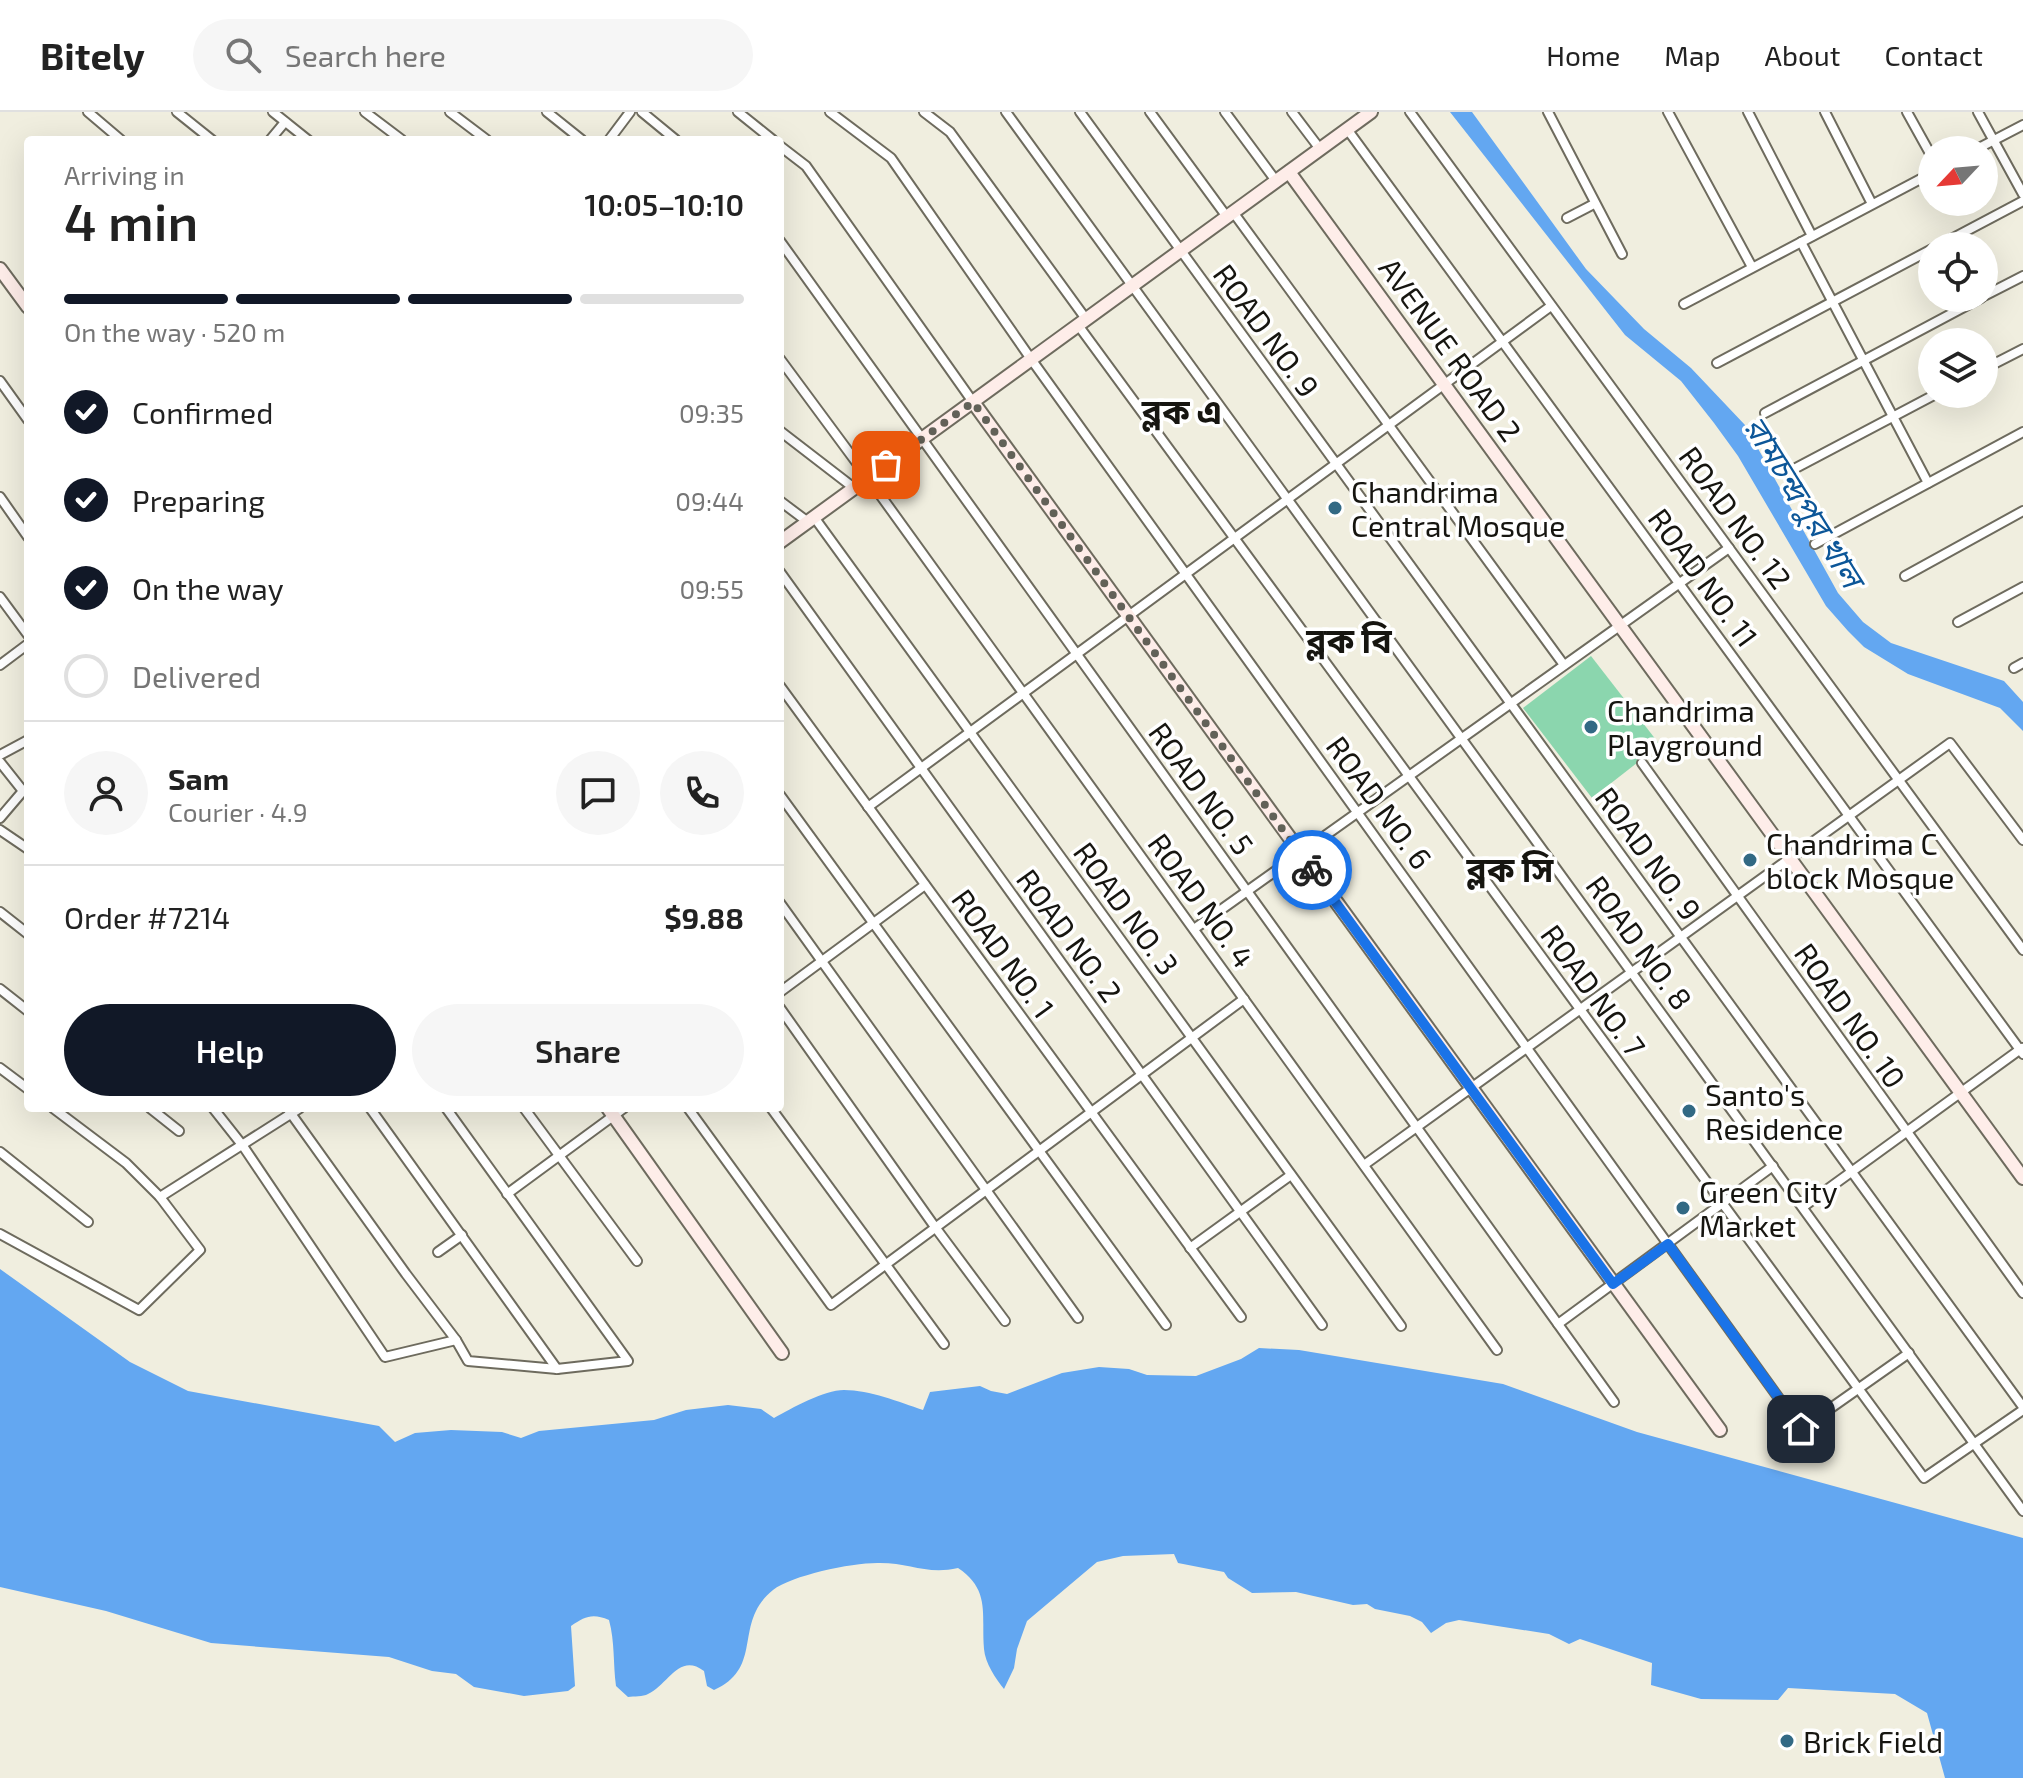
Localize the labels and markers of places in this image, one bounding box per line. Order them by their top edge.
pin [852,431,920,499]
place label: Chandrima Central Mosque [1351,473,1565,543]
marker: Chandrima Central Mosque [1326,499,1344,517]
place label: Chandrima Playground [1607,692,1763,762]
marker: Chandrima Playground [1582,718,1600,736]
place label: Chandrima C block Mosque [1766,825,1954,895]
marker: Chandrima C block Mosque [1741,851,1759,869]
place label: Santo's Residence [1705,1076,1843,1146]
marker: Santo's Residence [1680,1102,1698,1120]
place label: Green City Market [1699,1173,1838,1243]
marker: Green City Market [1674,1199,1692,1217]
pin [1767,1395,1835,1463]
place label: Brick Field [1803,1723,1943,1759]
marker: Brick Field [1778,1732,1796,1750]

